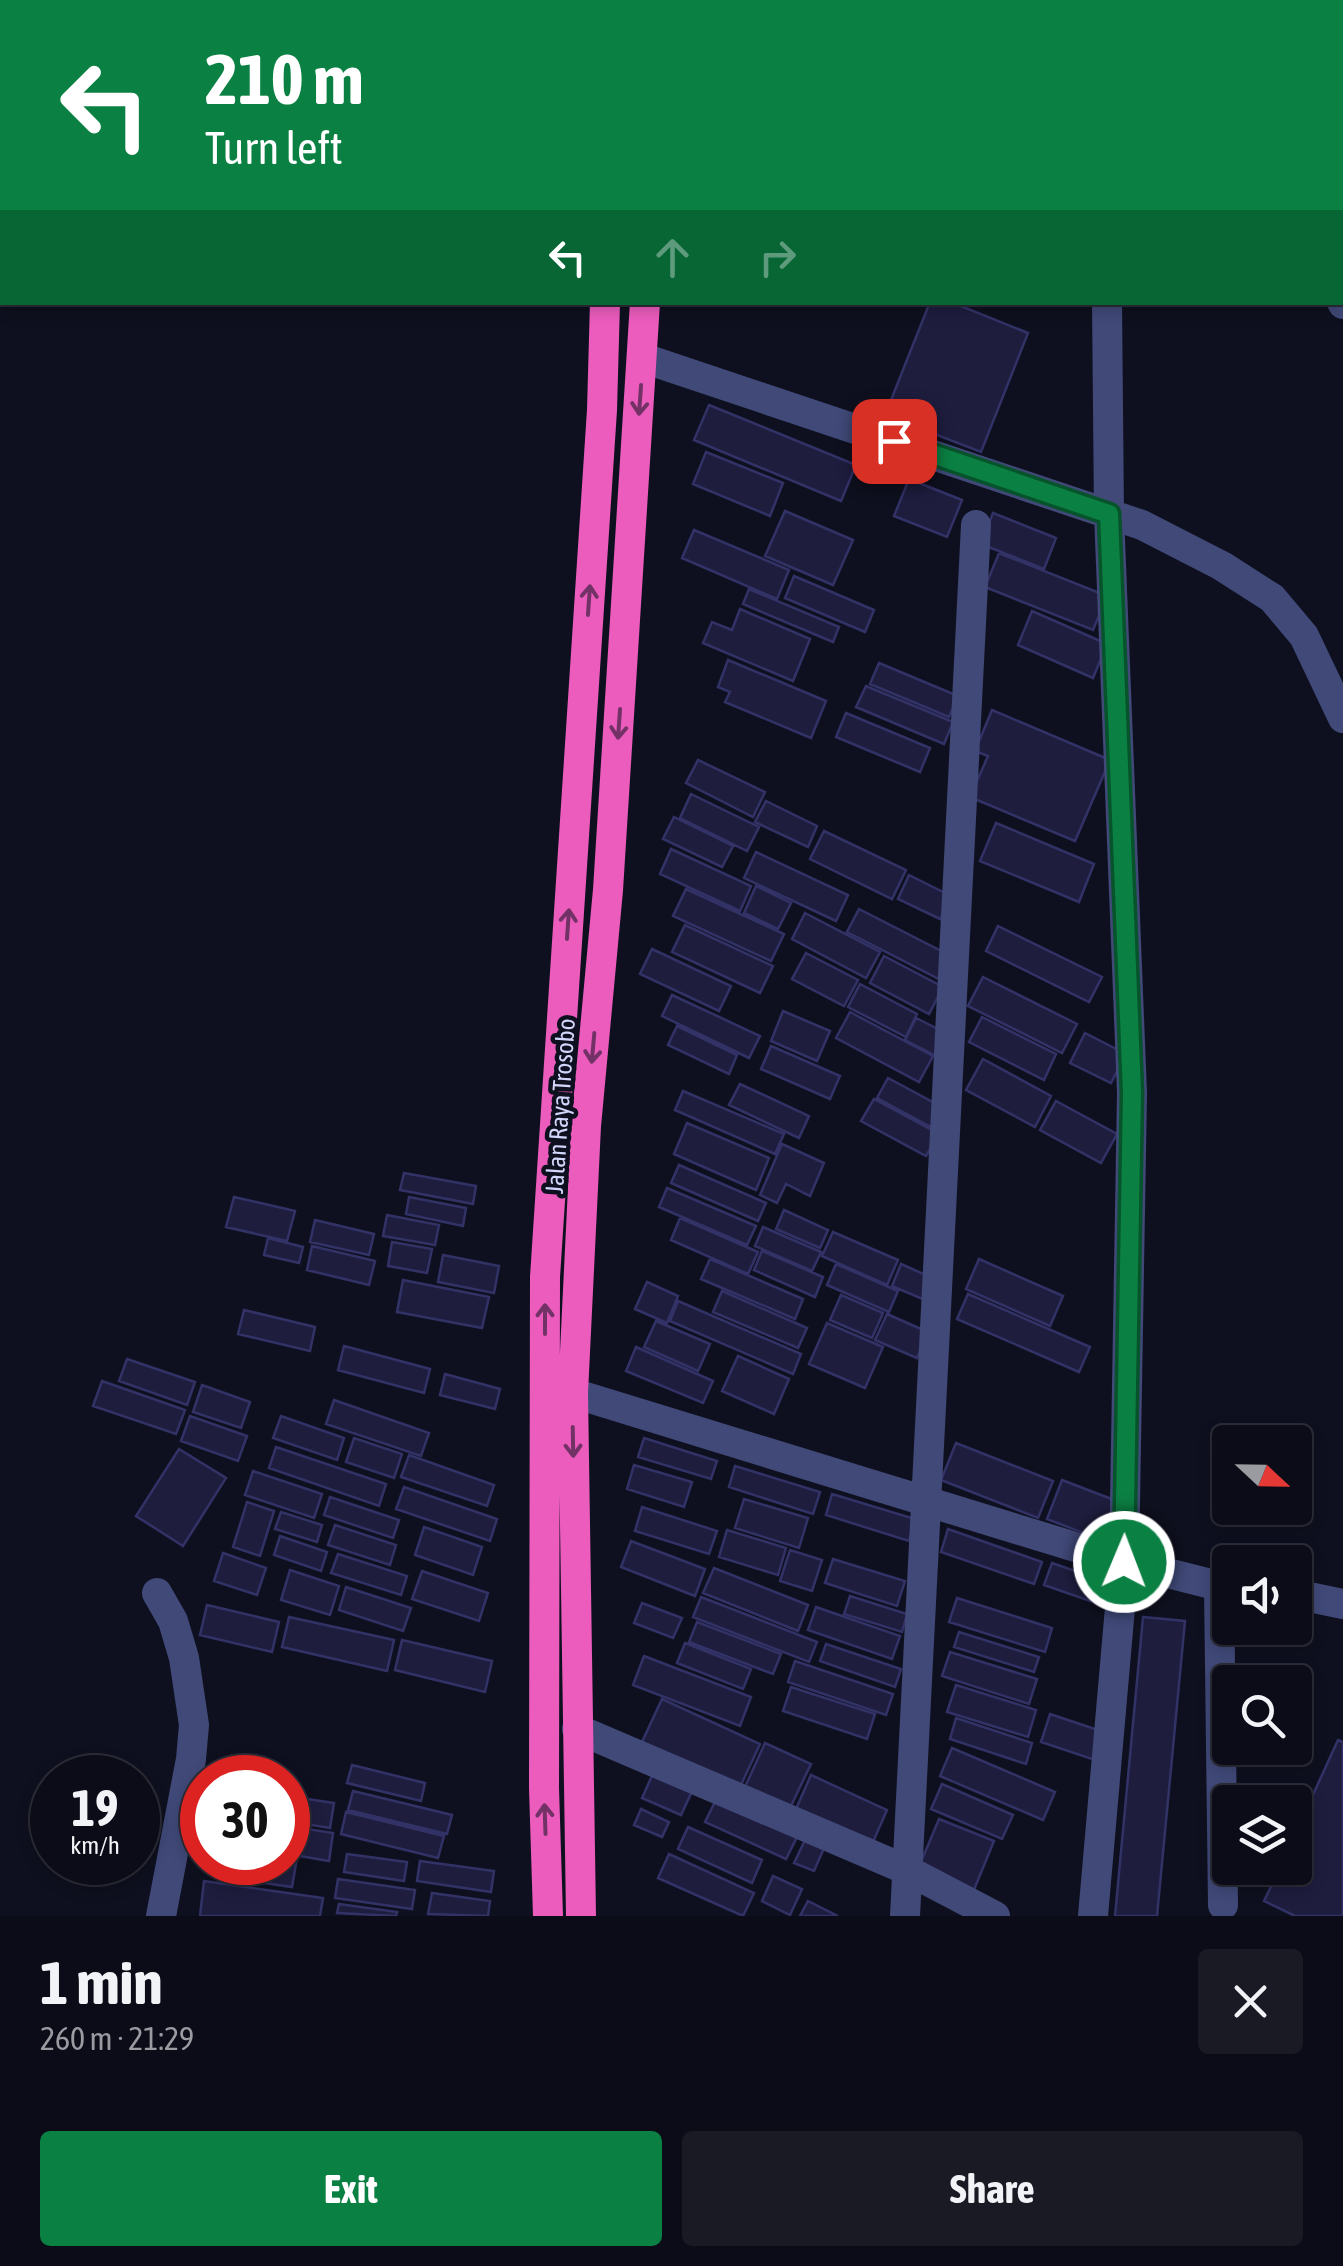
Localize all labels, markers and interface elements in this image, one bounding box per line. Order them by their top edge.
text: 210 m [205,39,364,119]
icon: left [40,40,170,170]
text: Turn left [205,122,343,174]
icon: left [540,230,595,285]
icon: ahead [645,230,700,285]
icon: right [750,230,805,285]
one-way arrow [630,383,649,415]
pin [852,399,937,484]
icon: arrive [867,414,922,469]
one-way arrow [580,584,599,617]
one-way arrow [609,708,628,740]
one-way arrow [559,909,578,941]
street label: Jalan Raya Trosobo [540,1018,580,1194]
one-way arrow [584,1032,603,1064]
one-way arrow [536,1303,554,1336]
north arrow [1212,1425,1312,1525]
map controls [1212,1425,1312,1885]
one-way arrow [564,1426,583,1458]
position arrow [1072,1510,1176,1614]
button: sound [1212,1545,1312,1645]
button: search [1212,1665,1312,1765]
speed limit sign: 30 [180,1755,310,1885]
text: 19 [71,1779,118,1837]
button: layers [1212,1785,1312,1885]
one-way arrow [535,1803,554,1835]
text: km/h [70,1831,120,1859]
text: 1 min [40,1948,163,2017]
button: close [1198,1949,1303,2054]
text: 260 m · 21:29 [40,2020,194,2057]
button: Exit [40,2131,662,2246]
button: Share [682,2131,1303,2246]

